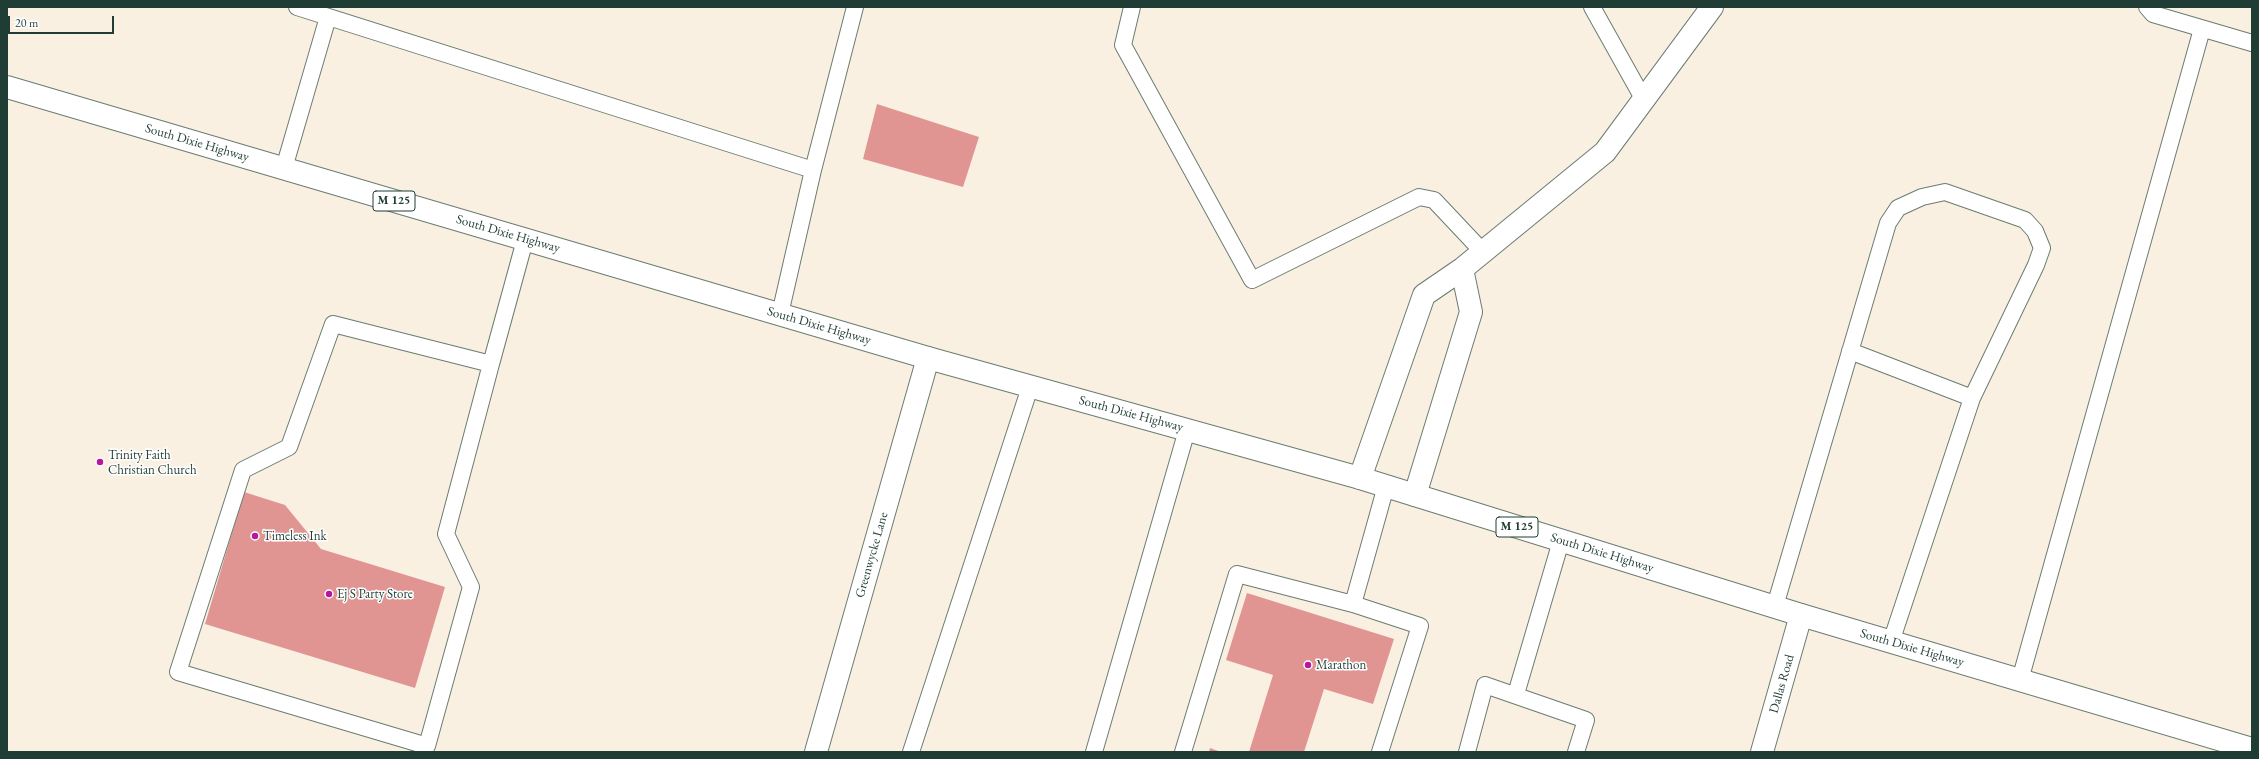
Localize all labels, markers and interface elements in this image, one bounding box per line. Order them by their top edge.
scale bar [10,8,116,34]
text: 20 m [15,15,38,31]
street label: South Dixie Highway [143,121,251,165]
road number: M 125 [373,191,415,211]
street label: South Dixie Highway [454,212,562,256]
street label: South Dixie Highway [765,304,873,348]
street label: South Dixie Highway [1077,393,1185,435]
place label: Trinity Faith Christian Church [108,447,197,478]
marker: Trinity Faith Christian Church [95,457,105,467]
street label: Greenwycke Lane [852,510,892,600]
road number: M 125 [1496,517,1538,537]
place label: Timeless Ink [263,528,327,544]
street label: South Dixie Highway [1548,530,1656,576]
marker: Timeless Ink [250,531,260,541]
place label: Ej S Party Store [337,586,413,602]
marker: Ej S Party Store [324,589,334,599]
street label: South Dixie Highway [1858,626,1966,670]
street label: Dallas Road [1766,653,1798,715]
place label: Marathon [1316,657,1366,673]
marker: Marathon [1303,660,1313,670]

